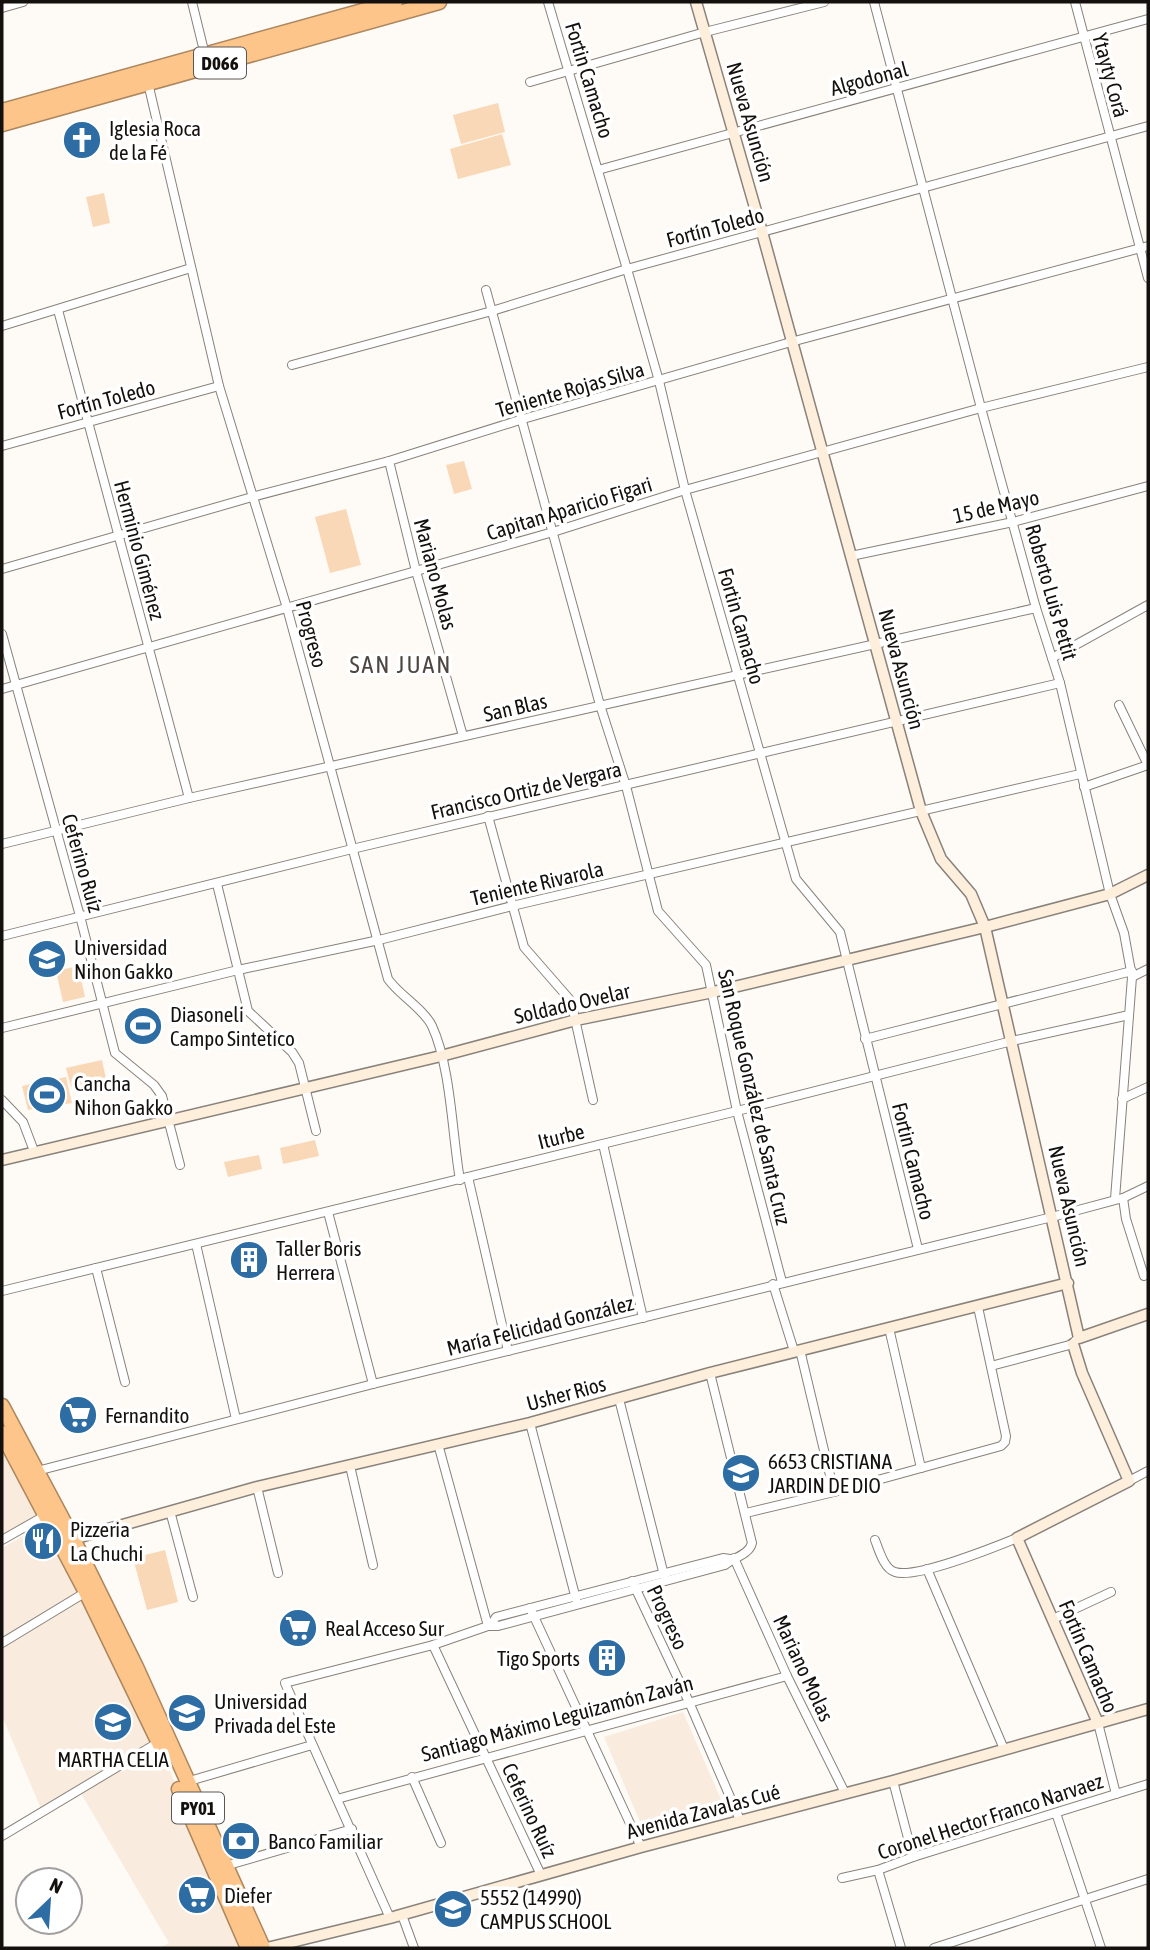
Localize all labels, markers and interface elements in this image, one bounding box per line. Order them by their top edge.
street label: Fortin Camacho [561,19,619,141]
street label: Ytayty Corá [1088,30,1134,120]
road number: D066 [194,48,246,78]
street label: Algodonal [828,56,911,100]
street label: Nueva Asunción [722,59,780,185]
place label: Iglesia Roca de la Fé [109,116,201,164]
church icon: Iglesia Roca de la Fé [61,119,103,161]
street label: Fortín Toledo [663,202,767,252]
street label: Teniente Rojas Silva [493,356,647,422]
street label: Fortín Toledo [54,374,158,424]
street label: Capitan Aparicio Figari [483,471,655,545]
street label: Herminio Giménez [110,478,170,623]
street label: 15 de Mayo [951,485,1041,527]
street label: Mariano Molas [410,516,462,632]
street label: Roberto Luis Pettit [1021,521,1083,663]
street label: Fortin Camacho [714,565,770,687]
street label: Progreso [292,598,332,670]
street label: Nueva Asunción [874,606,930,732]
district label: SAN JUAN [349,651,453,678]
street label: San Blas [481,688,549,726]
street label: Francisco Ortiz de Vergara [428,756,624,824]
street label: Ceferino Ruíz [58,811,109,915]
street label: Teniente Rivarola [468,856,606,910]
place label: Universidad Nihon Gakko [74,935,173,983]
school or university icon: Universidad Nihon Gakko [26,938,68,980]
street label: San Roque González de Santa Cruz [714,967,796,1228]
street label: Soldado Ovelar [512,978,633,1028]
place label: Diasoneli Campo Sintetico [170,1002,295,1050]
sports icon: Diasoneli Campo Sintetico [122,1005,164,1047]
place label: Cancha Nihon Gakko [74,1071,173,1119]
sports icon: Cancha Nihon Gakko [26,1074,68,1116]
street label: Fortin Camacho [888,1100,940,1222]
street label: Iturbe [535,1119,587,1153]
street label: Nueva Asunción [1044,1143,1096,1269]
place label: Taller Boris Herrera [276,1236,361,1284]
building icon: Taller Boris Herrera [228,1239,270,1281]
street label: María Felicidad González [444,1290,636,1360]
street label: Usher Rios [524,1371,608,1415]
supermarket icon: Fernandito [57,1394,99,1436]
place label: Fernandito [105,1403,189,1427]
place label: 6653 CRISTIANA JARDIN DE DIO [768,1449,893,1497]
school or university icon: 6653 CRISTIANA JARDIN DE DIO [720,1452,762,1494]
place label: Pizzeria La Chuchi [70,1517,143,1565]
restaurant icon: Pizzeria La Chuchi [22,1520,64,1562]
street label: Progreso [643,1581,693,1653]
street label: Fortín Camacho [1055,1596,1123,1716]
supermarket icon: Real Acceso Sur [277,1607,319,1649]
street label: Mariano Molas [769,1611,839,1725]
place label: Real Acceso Sur [325,1616,445,1640]
building icon: Tigo Sports [586,1637,628,1679]
place label: Tigo Sports [497,1646,580,1670]
street label: Santiago Máximo Leguizamón Zaván [418,1670,696,1766]
place label: Universidad Privada del Este [214,1689,336,1737]
school or university icon: Universidad Privada del Este [166,1692,208,1734]
school or university icon: MARTHA CELIA [92,1701,134,1743]
place label: MARTHA CELIA [57,1747,170,1771]
street label: Ceferino Ruíz [498,1759,562,1861]
street label: Coronel Hector Franco Narvaez [874,1768,1106,1864]
street label: Avenida Zavalas Cué [624,1779,782,1843]
road number: PY01 [172,1792,224,1824]
bank icon: Banco Familiar [220,1820,262,1862]
place label: Banco Familiar [268,1829,383,1853]
north arrow [14,1866,84,1936]
text: N [46,1873,66,1898]
supermarket icon: Diefer [176,1874,218,1916]
place label: Diefer [224,1883,272,1907]
place label: 5552 (14990) CAMPUS SCHOOL [480,1885,611,1933]
school or university icon: 5552 (14990) CAMPUS SCHOOL [432,1888,474,1930]

